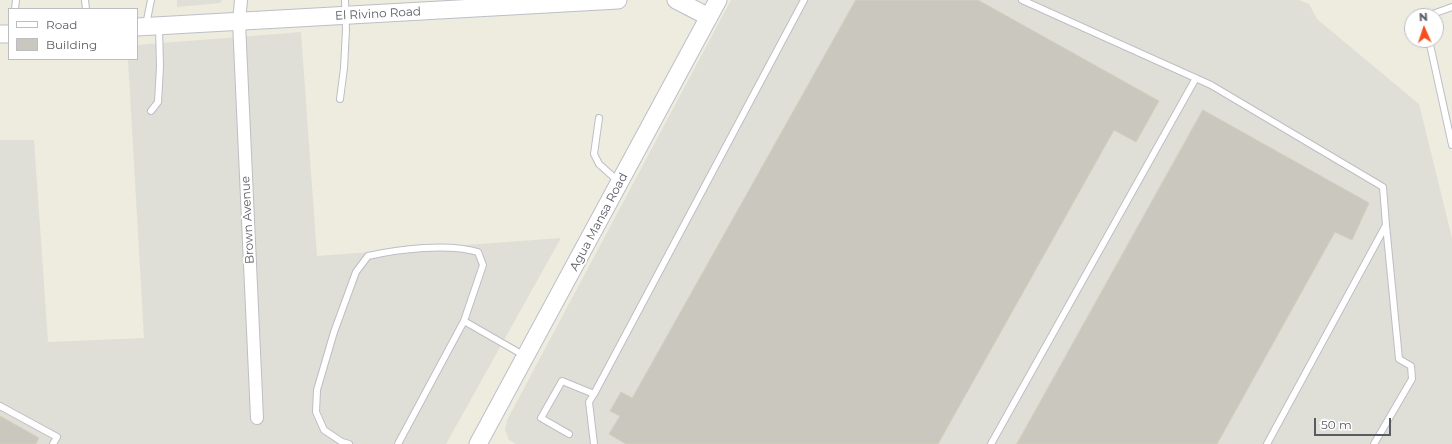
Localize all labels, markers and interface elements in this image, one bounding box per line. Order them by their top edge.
street label: El Rivino Road [335,5,421,23]
legend [8,8,138,60]
north arrow [1404,8,1444,48]
text: N [1419,10,1428,24]
text: Road [46,17,77,32]
text: Building [46,37,97,52]
street label: Agua Mansa Road [567,170,631,274]
street label: Brown Avenue [239,176,257,264]
scale bar [1316,410,1393,436]
text: 50 m [1321,417,1352,432]

